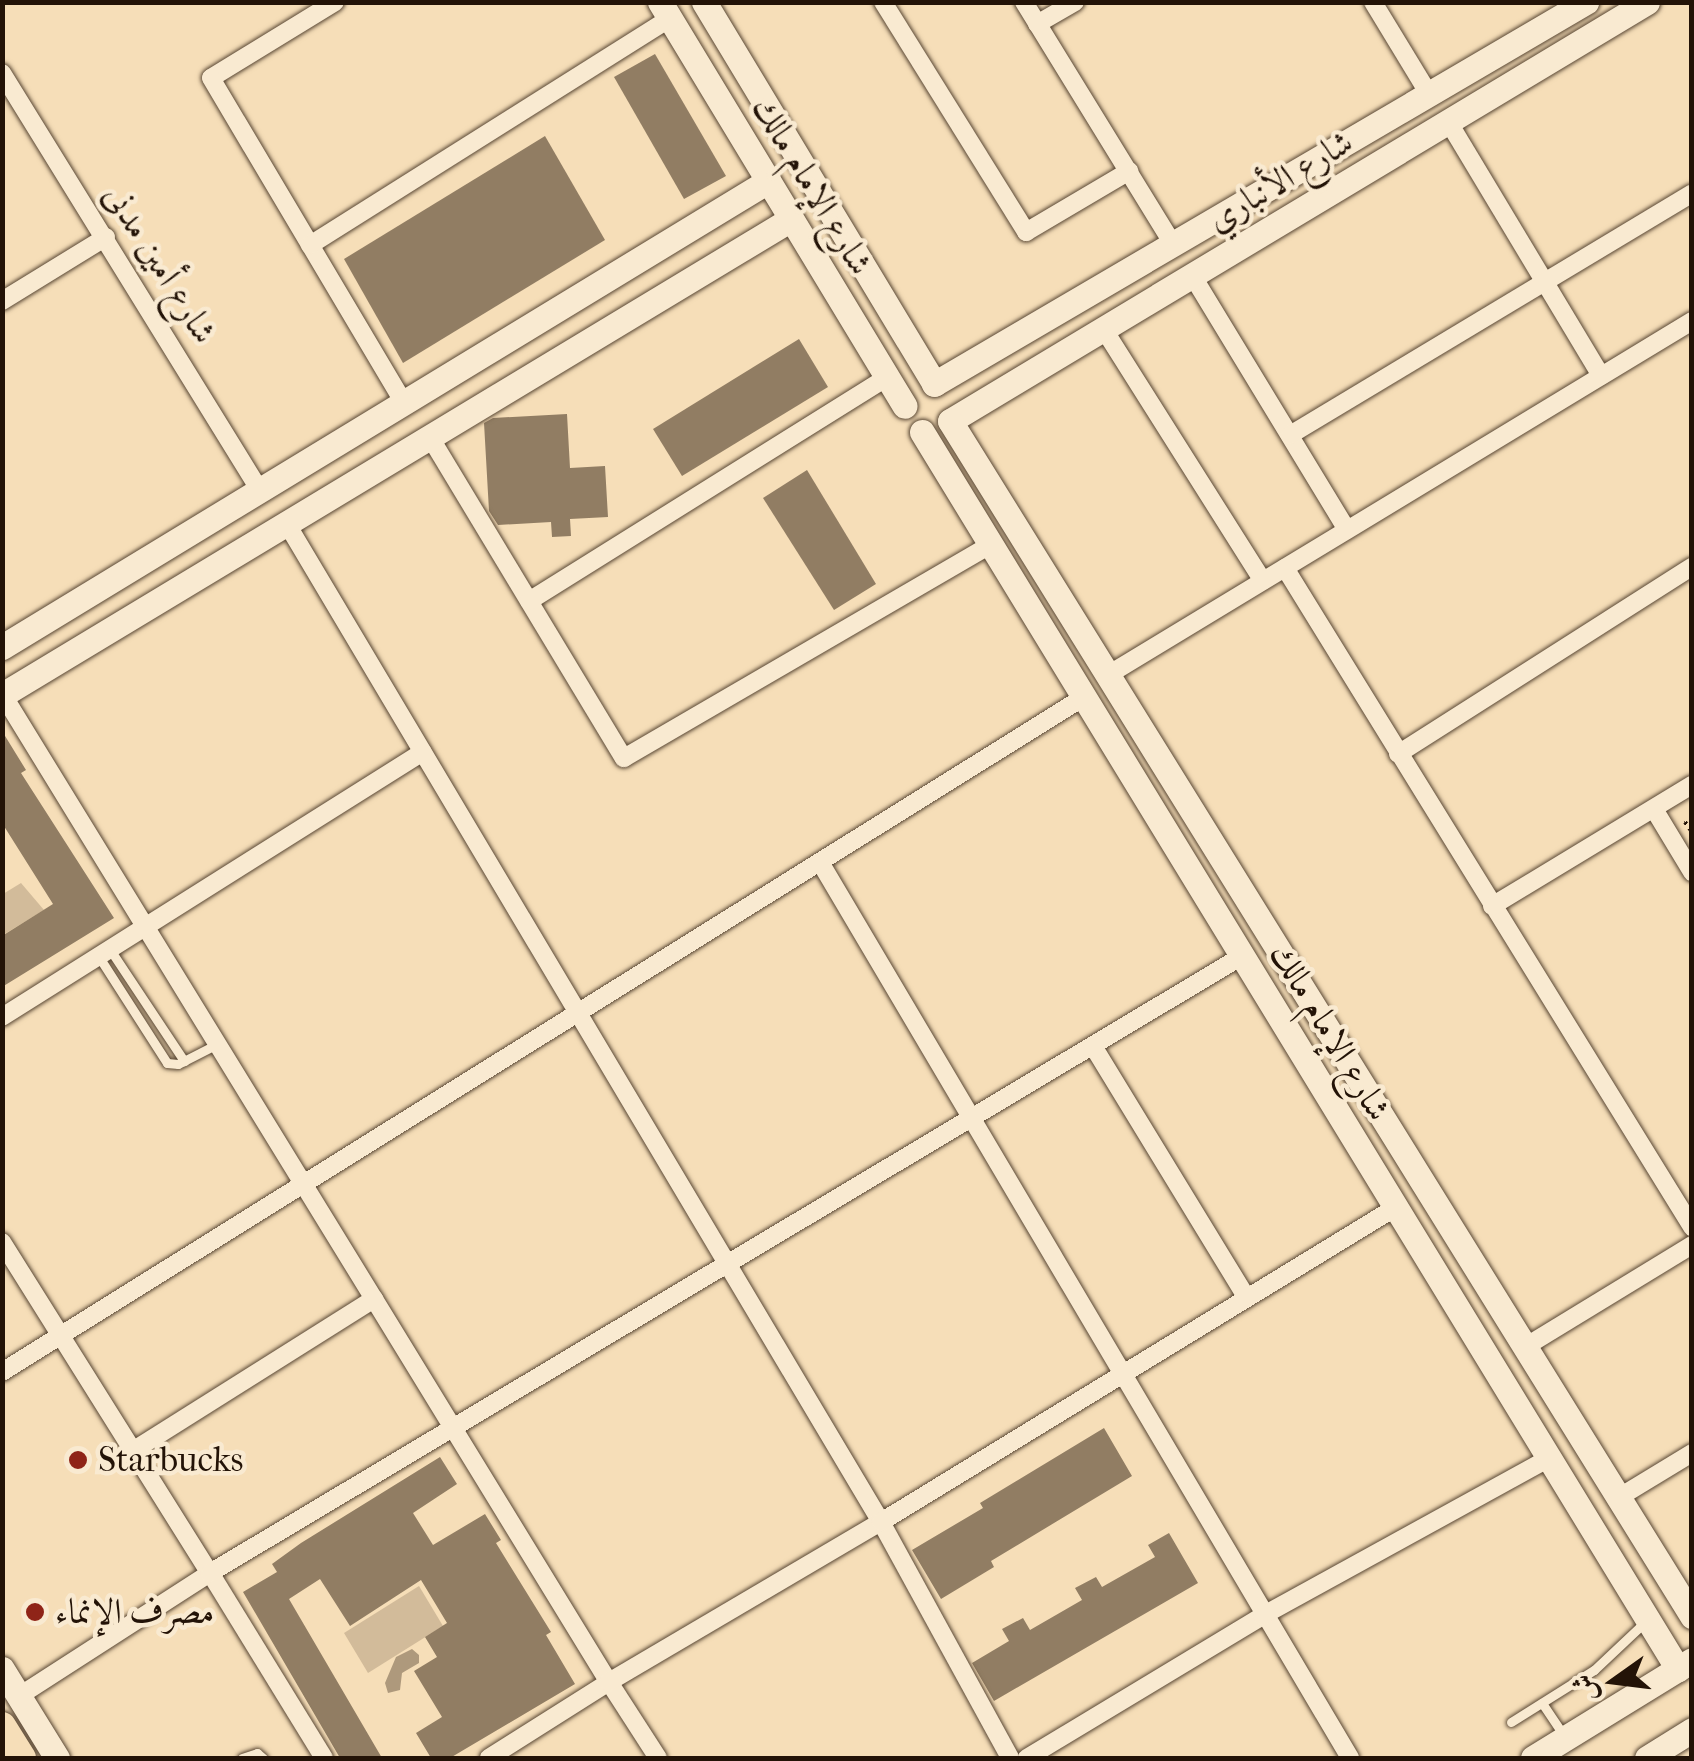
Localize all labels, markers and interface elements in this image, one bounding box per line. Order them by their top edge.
street label: شارع الإمام مالك [742,89,882,283]
street label: شارع الأنباري [1200,121,1360,241]
street label: شارع أمين مدنى [95,177,225,351]
street label: شارع الإمام مالك [1260,935,1400,1129]
place label: Starbucks [98,1439,244,1481]
marker: Starbucks [67,1449,89,1471]
place label: مصرف الإنماء [55,1591,214,1633]
marker: مصرف الإنماء [24,1601,46,1623]
north arrow [1564,1631,1664,1731]
text: ش [1565,1671,1604,1706]

